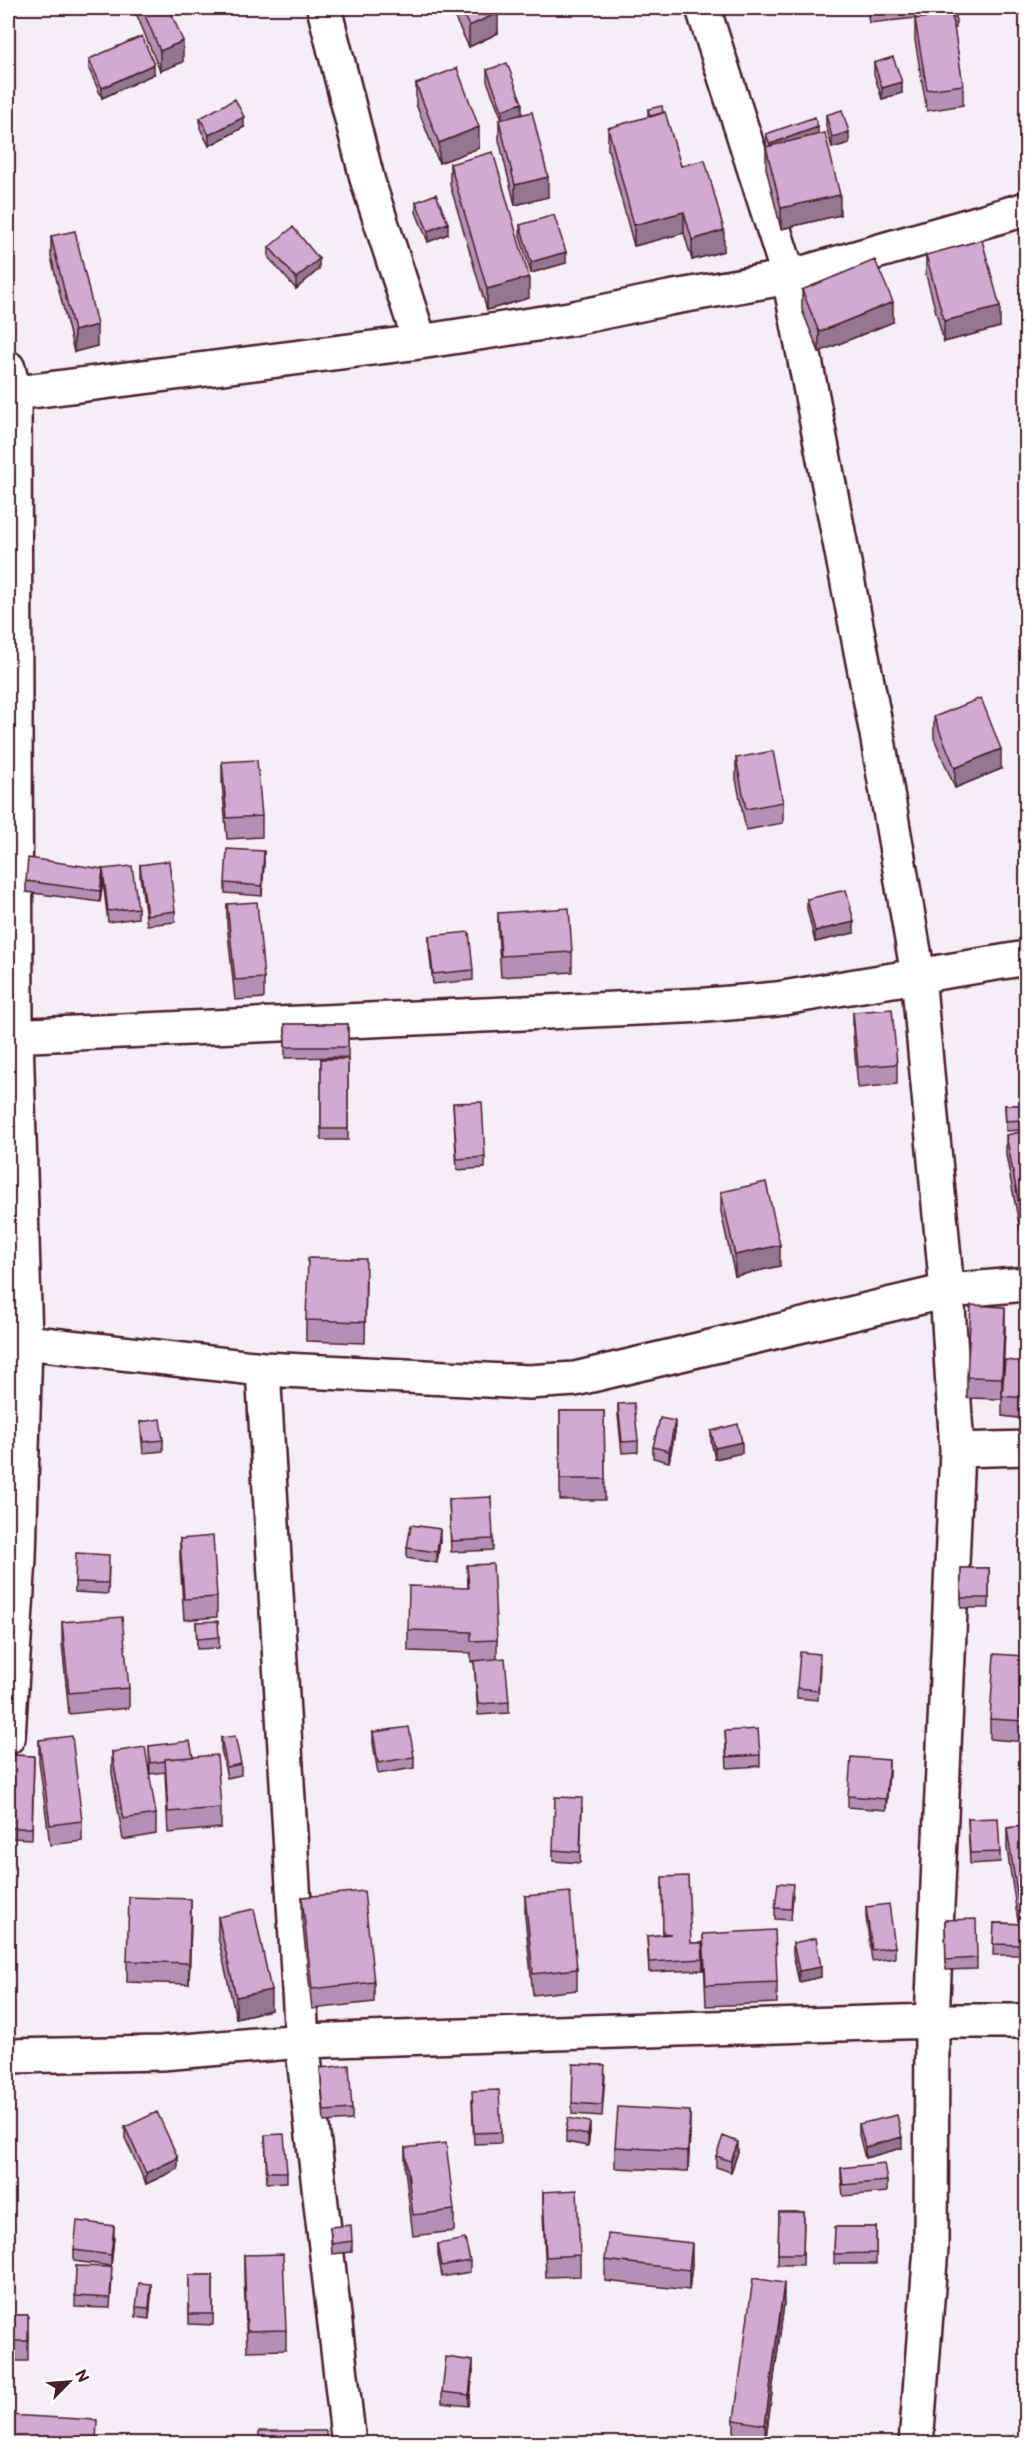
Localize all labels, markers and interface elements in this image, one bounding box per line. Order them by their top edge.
north arrow [39,2352,99,2412]
text: N [70,2367,92,2386]

